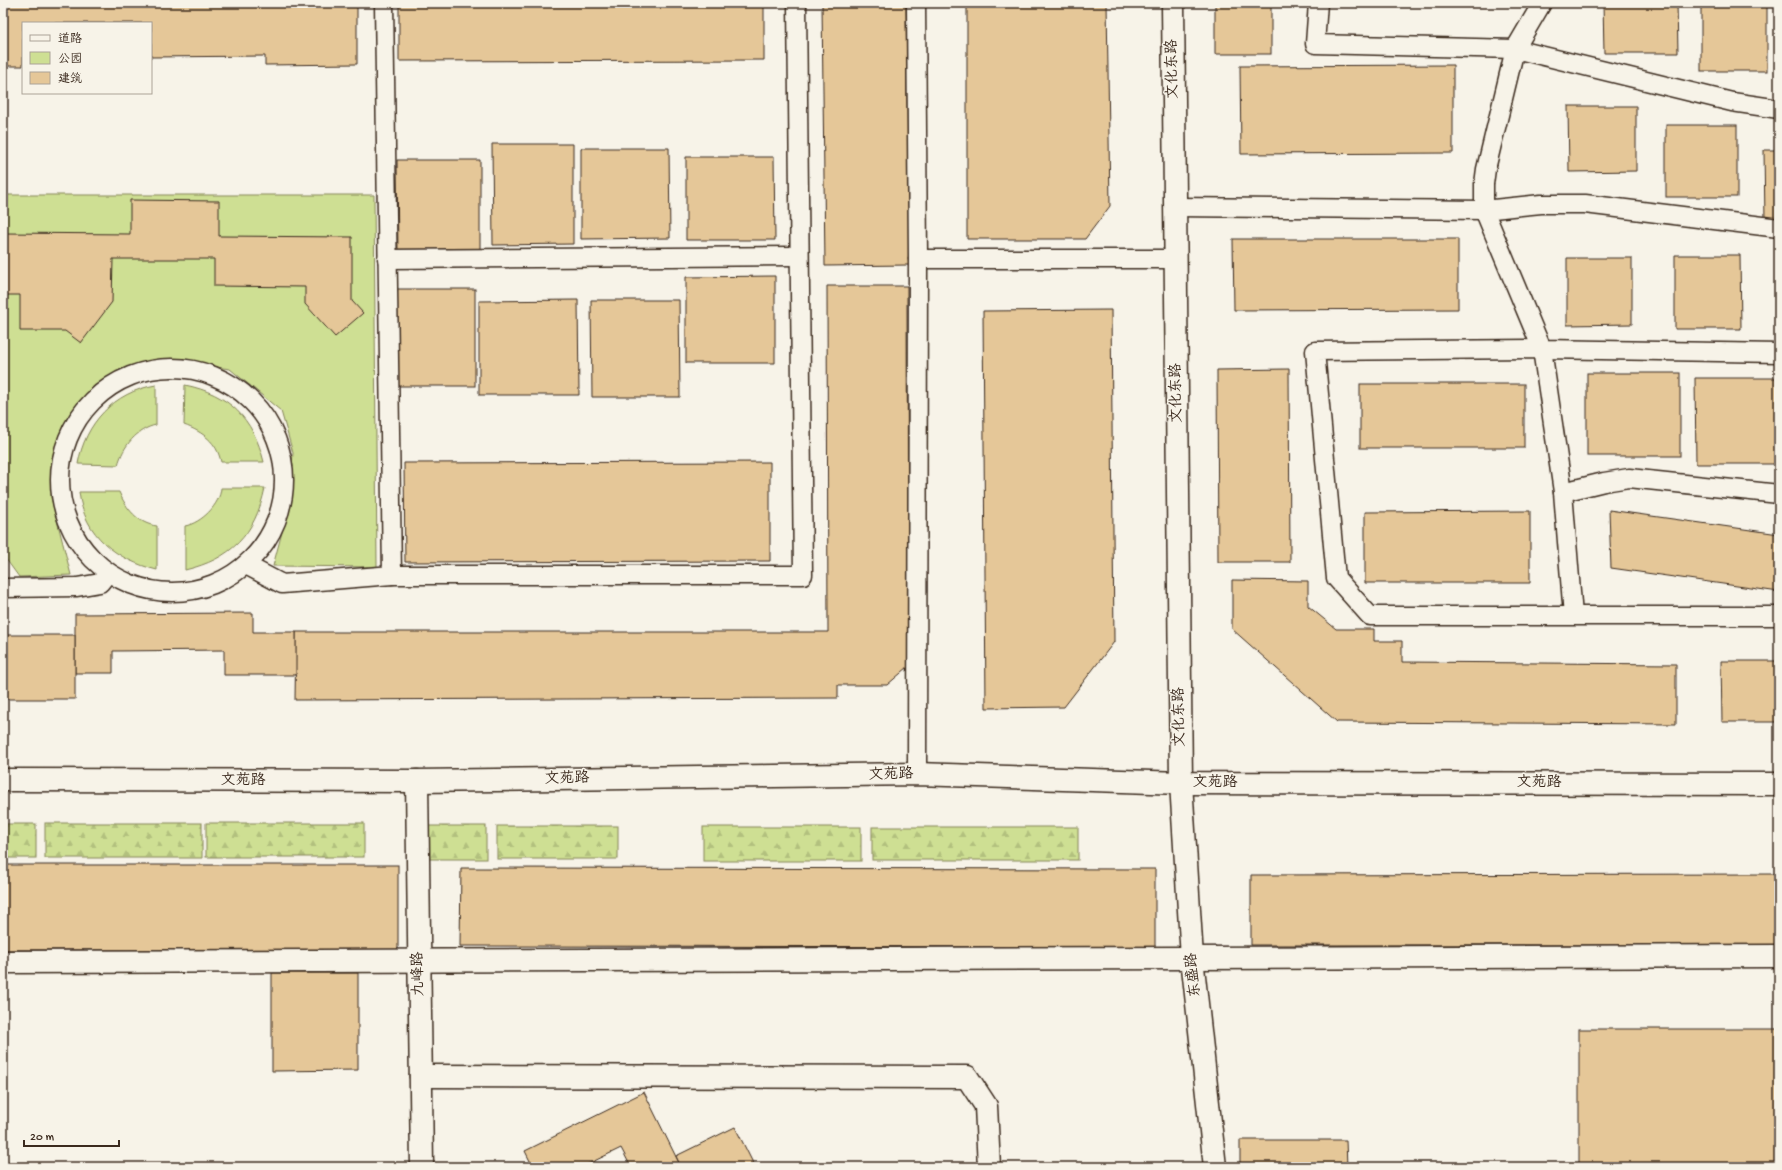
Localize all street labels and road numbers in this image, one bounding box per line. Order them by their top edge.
street label: 文化东路 [1163,39,1183,99]
street label: 文化东路 [1167,363,1187,423]
street label: 文化东路 [1170,687,1190,747]
street label: 文苑路 [868,766,914,784]
street label: 文苑路 [544,770,590,788]
street label: 文苑路 [220,772,266,790]
street label: 文苑路 [1192,774,1238,792]
street label: 文苑路 [1516,774,1562,792]
street label: 九峰路 [410,951,428,997]
street label: 东盛路 [1183,952,1205,998]

